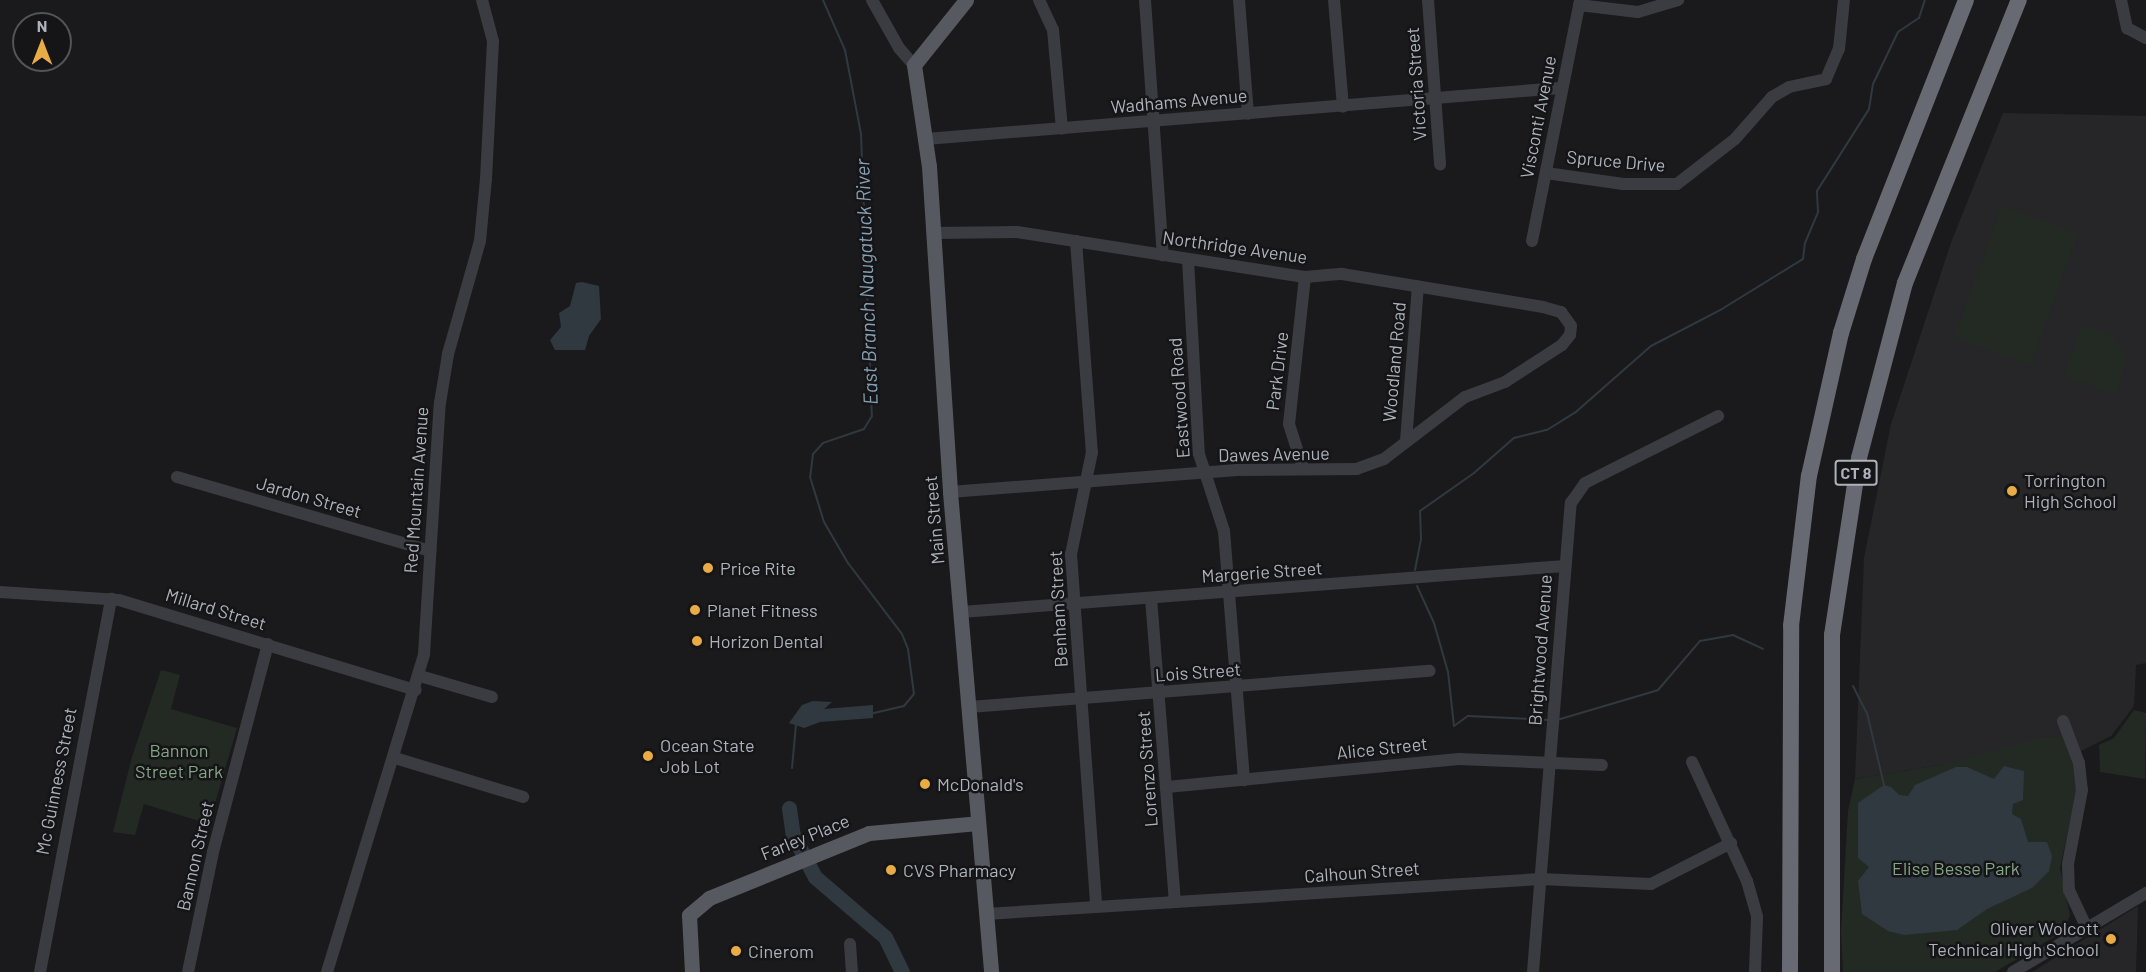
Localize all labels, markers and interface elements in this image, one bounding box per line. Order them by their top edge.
north arrow [12,12,72,72]
text: N [37,16,47,35]
street label: Victoria Street [1401,27,1431,141]
street label: Visconti Avenue [1516,54,1560,180]
street label: Wadhams Avenue [1110,84,1248,118]
street label: Spruce Drive [1566,146,1666,176]
water label: East Branch Naugatuck River [850,159,882,405]
street label: Northridge Avenue [1161,226,1309,268]
street label: Woodland Road [1378,301,1410,423]
street label: Park Drive [1261,330,1293,412]
street label: Eastwood Road [1164,337,1194,459]
street label: Red Mountain Avenue [399,406,433,574]
street label: Dawes Avenue [1218,442,1330,466]
road number: CT 8 [1834,460,1878,486]
place label: Torrington High School [2024,470,2117,512]
street label: Jardon Street [254,472,364,522]
street label: Main Street [919,475,949,565]
marker: Torrington High School [2005,484,2019,498]
street label: Benham Street [1044,550,1072,668]
place label: Price Rite [720,557,796,579]
street label: Margerie Street [1201,557,1323,587]
marker: Price Rite [701,561,715,575]
street label: Brightwood Avenue [1524,574,1556,726]
street label: Millard Street [163,583,269,635]
place label: Planet Fitness [707,599,818,621]
marker: Planet Fitness [688,603,702,617]
place label: Horizon Dental [709,630,823,652]
marker: Horizon Dental [690,634,704,648]
street label: Lois Street [1154,658,1242,686]
street label: Mc Guinness Street [31,706,81,856]
street label: Lorenzo Street [1132,710,1162,828]
street label: Alice Street [1335,732,1429,764]
place label: Ocean State Job Lot [660,735,755,777]
park label: Bannon Street Park [135,740,223,783]
marker: Ocean State Job Lot [641,749,655,763]
place label: McDonald's [937,773,1024,795]
marker: McDonald's [918,777,932,791]
street label: Bannon Street [172,799,218,913]
street label: Farley Place [758,809,852,865]
street label: Calhoun Street [1304,857,1420,887]
park label: Elise Besse Park [1892,857,2020,879]
place label: CVS Pharmacy [903,859,1016,881]
marker: CVS Pharmacy [884,863,898,877]
place label: Oliver Wolcott Technical High School [1928,918,2099,960]
marker: Oliver Wolcott Technical High School [2104,932,2118,946]
place label: Cinerom [748,940,814,962]
marker: Cinerom [729,944,743,958]

